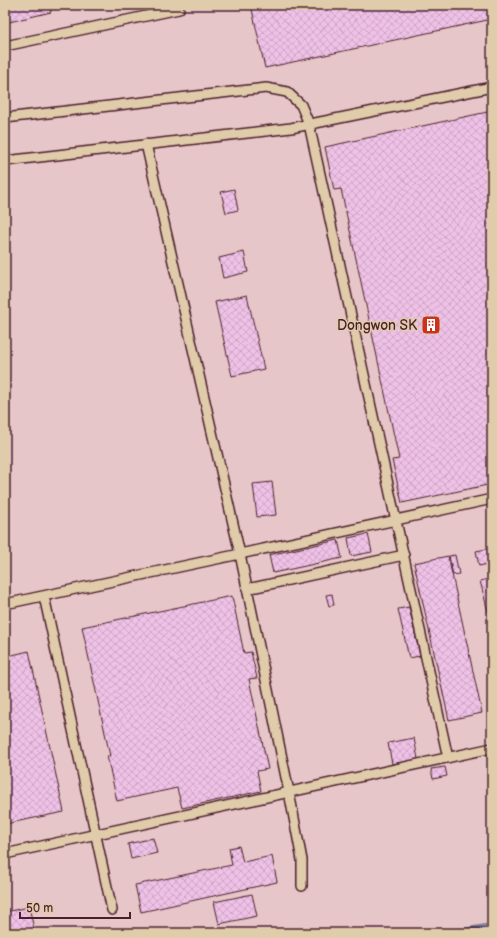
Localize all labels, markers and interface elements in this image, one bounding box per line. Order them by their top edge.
building icon: Dongwon SK [420,314,442,336]
place label: Dongwon SK [337,317,418,334]
scale bar [20,894,130,920]
text: 50 m [26,901,53,916]

